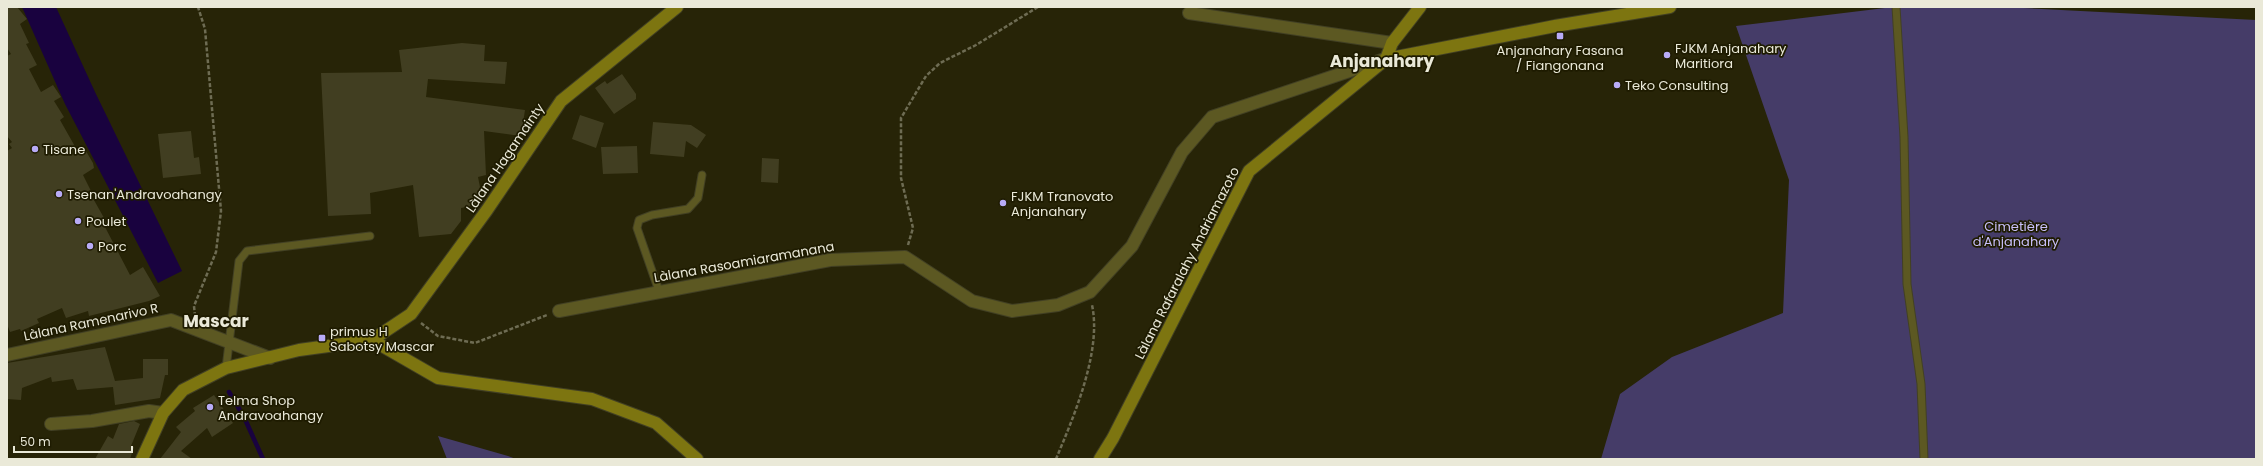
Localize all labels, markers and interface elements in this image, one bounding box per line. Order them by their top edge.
marker: Anjanahary Fasana / Fiangonana [1555,31,1565,41]
place label: FJKM Anjanahary Maritiora [1675,39,1787,73]
place label: Anjanahary Fasana / Fiangonana [1497,41,1623,75]
district label: Anjanahary [1330,49,1435,73]
marker: FJKM Anjanahary Maritiora [1662,50,1672,60]
place label: Teko Consulting [1625,76,1729,95]
marker: Teko Consulting [1612,80,1622,90]
street label: Làlana Hagamainty [461,99,549,216]
place label: Tisane [43,140,85,159]
marker: Tisane [30,144,40,154]
street label: Làlana Rafaralahy Andriamazoto [1130,164,1244,362]
place label: Tsenan'Andravoahangy [67,185,222,204]
place label: FJKM Tranovato Anjanahary [1011,187,1113,221]
marker: Tsenan'Andravoahangy [54,189,64,199]
marker: FJKM Tranovato Anjanahary [998,198,1008,208]
place label: Poulet [86,212,126,231]
marker: Poulet [73,216,83,226]
park label: Cimetière d'Anjanahary [1973,217,2060,251]
place label: Porc [98,237,127,256]
street label: Làlana Rasoamiaramanana [652,237,836,287]
marker: Porc [85,241,95,251]
street label: Làlana Ramenarivo R [22,298,160,346]
district label: Mascar [183,309,249,333]
place label: primus H Sabotsy Mascar [330,322,434,356]
marker: primus H Sabotsy Mascar [317,333,327,343]
place label: Telma Shop Andravoahangy [218,391,324,425]
marker: Telma Shop Andravoahangy [205,402,215,412]
scale bar [14,428,132,454]
text: 50 m [20,433,51,450]

